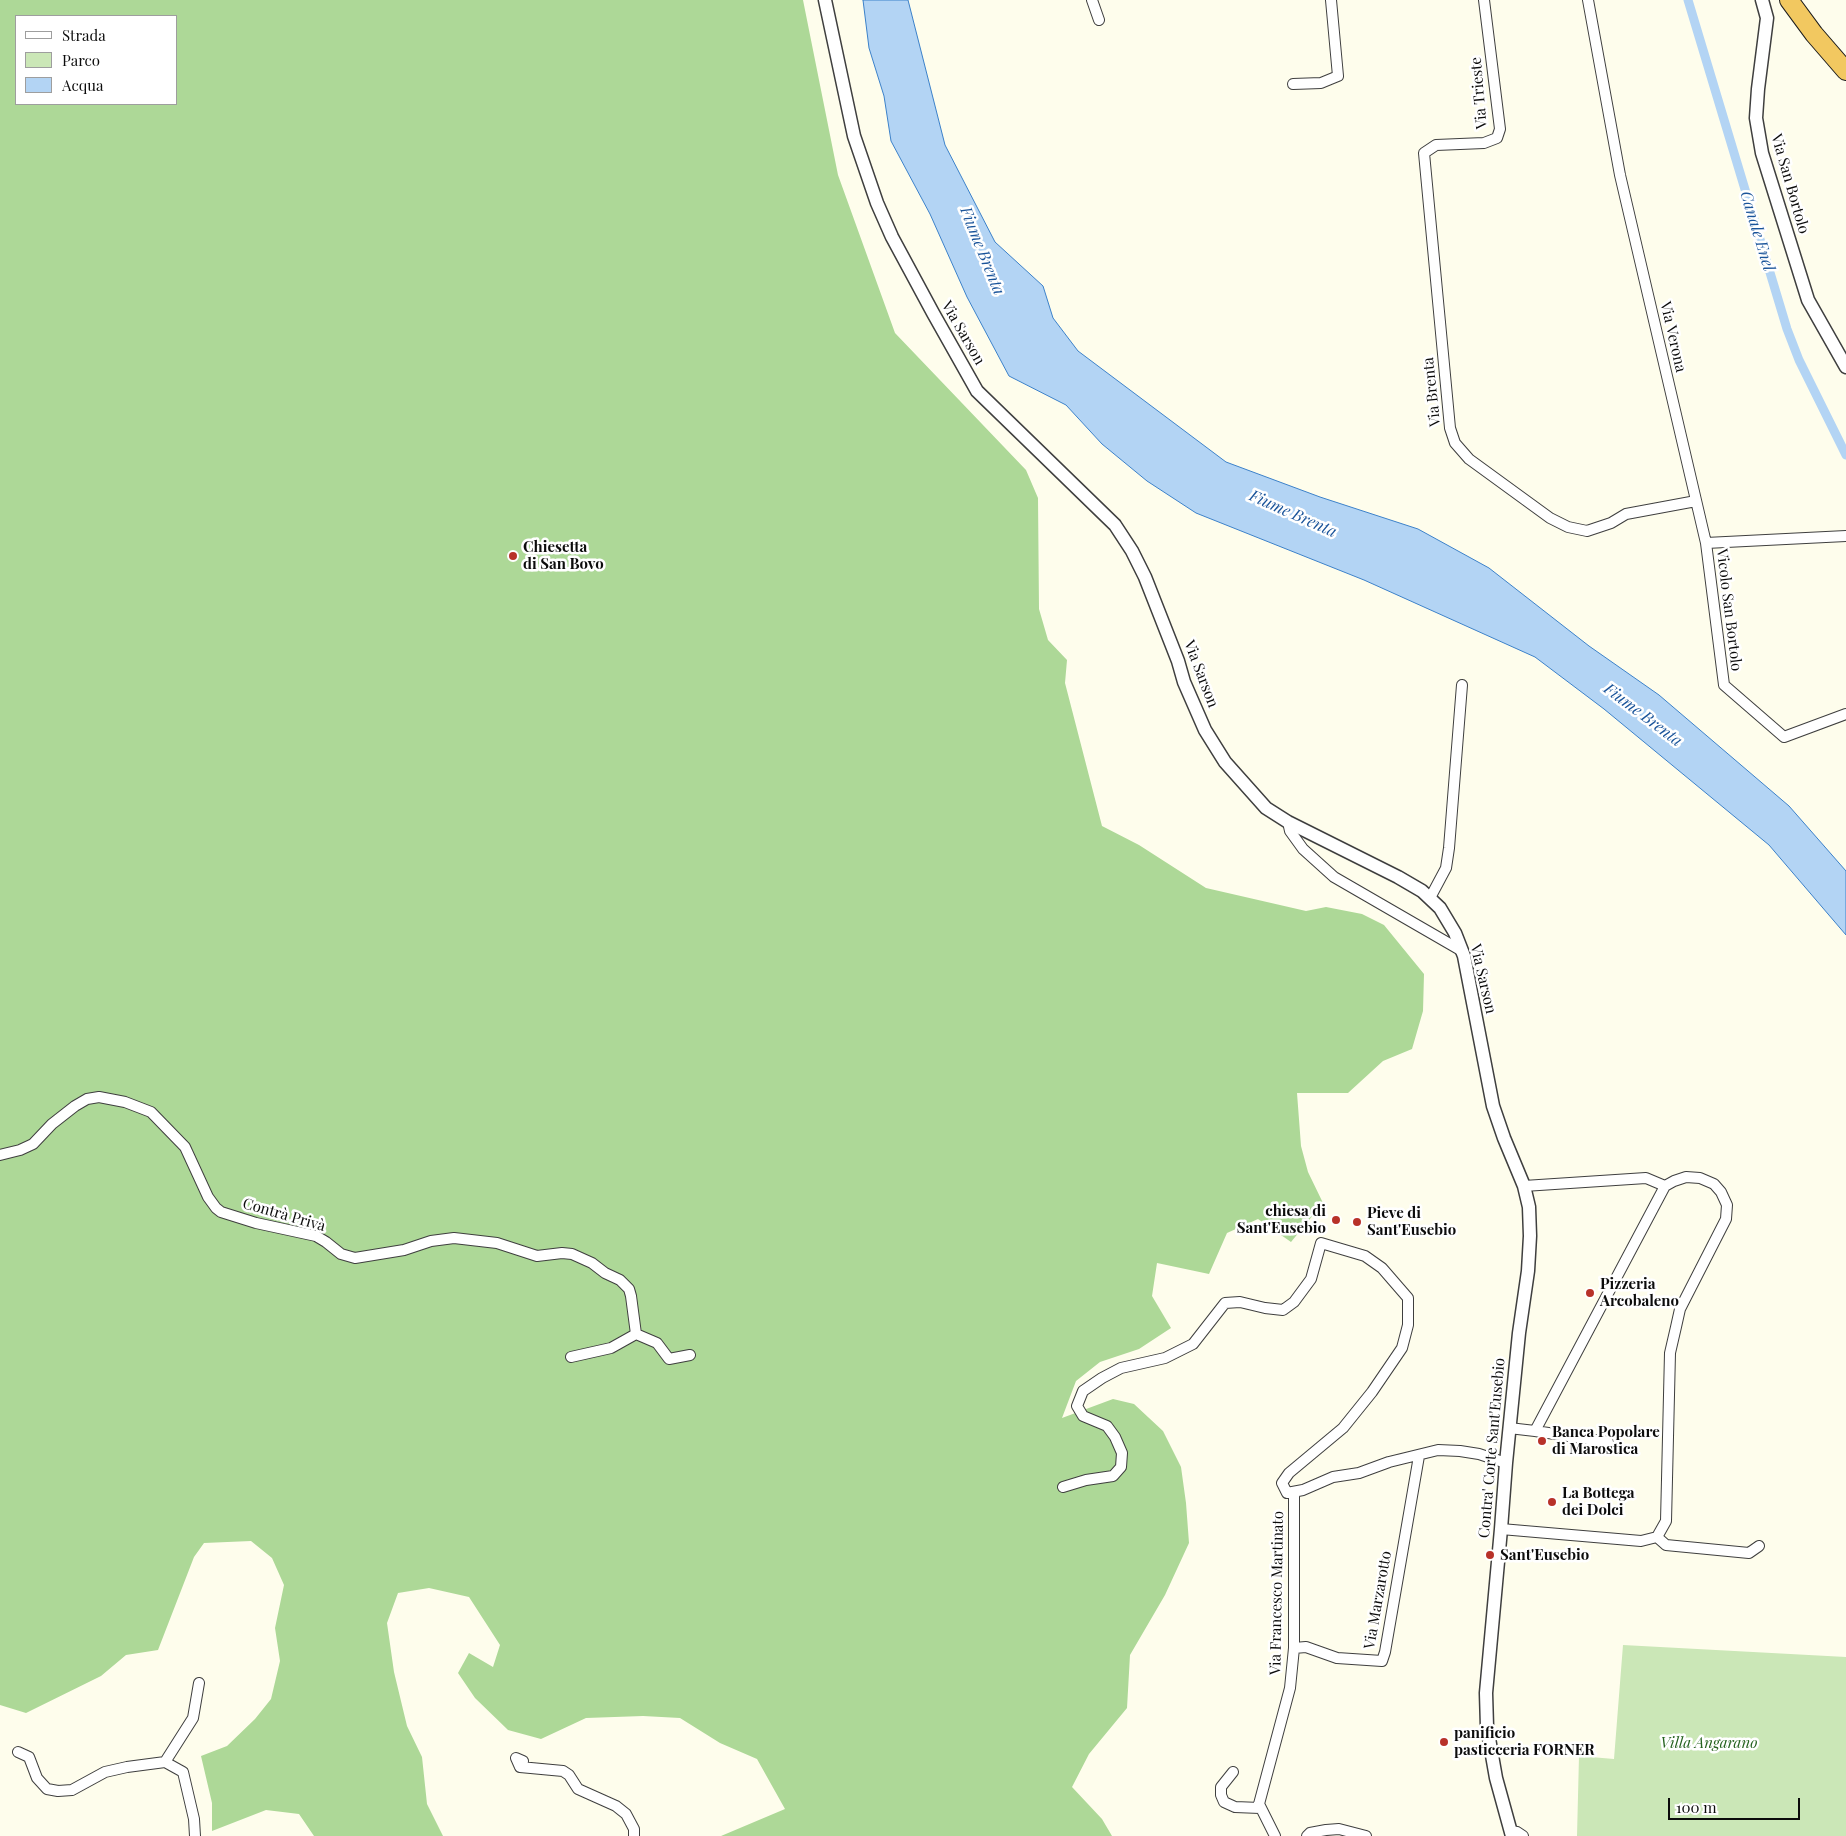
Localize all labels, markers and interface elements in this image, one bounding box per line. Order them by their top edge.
legend [15,15,178,105]
text: Strada [62,25,106,45]
text: Parco [62,50,100,70]
street label: Via Trieste [1467,56,1491,130]
text: Acqua [62,75,103,95]
street label: Via San Bortolo [1767,132,1813,236]
water label: Canale Enel [1736,189,1778,273]
water label: Fiume Brenta [956,204,1008,298]
street label: Via Sarson [938,298,988,368]
street label: Via Verona [1656,300,1690,374]
street label: Via Brenta [1419,356,1445,428]
water label: Fiume Brenta [1246,486,1340,542]
place label: Chiesetta di San Bovo [523,538,604,573]
street label: Vicolo San Bortolo [1713,548,1745,672]
marker: Chiesetta di San Bovo [507,550,519,562]
street label: Via Sarson [1180,638,1222,710]
water label: Fiume Brenta [1600,679,1686,751]
street label: Via Sarson [1466,943,1500,1015]
street label: Contrà Privà [241,1195,327,1235]
place label: chiesa di Sant'Eusebio [1237,1202,1326,1237]
place label: Pieve di Sant'Eusebio [1367,1204,1456,1239]
marker: chiesa di Sant'Eusebio [1330,1214,1342,1226]
marker: Pieve di Sant'Eusebio [1351,1216,1363,1228]
place label: Pizzeria Arcobaleno [1600,1275,1679,1310]
marker: Pizzeria Arcobaleno [1584,1287,1596,1299]
street label: Contra' Corte Sant'Eusebio [1475,1357,1509,1539]
place label: Banca Popolare di Marostica [1552,1423,1660,1458]
marker: Banca Popolare di Marostica [1536,1435,1548,1447]
place label: La Bottega dei Dolci [1562,1484,1635,1519]
marker: La Bottega dei Dolci [1546,1496,1558,1508]
street label: Via Francesco Martinato [1267,1511,1287,1675]
place label: Sant'Eusebio [1500,1546,1589,1564]
marker: Sant'Eusebio [1484,1549,1496,1561]
street label: Via Marzarotto [1361,1550,1395,1650]
place label: panificio pasticceria FORNER [1454,1724,1595,1759]
park label: Villa Angarano [1661,1734,1757,1752]
marker: panificio pasticceria FORNER [1438,1736,1450,1748]
scale bar [1671,1788,1804,1820]
text: 100 m [1676,1797,1717,1817]

